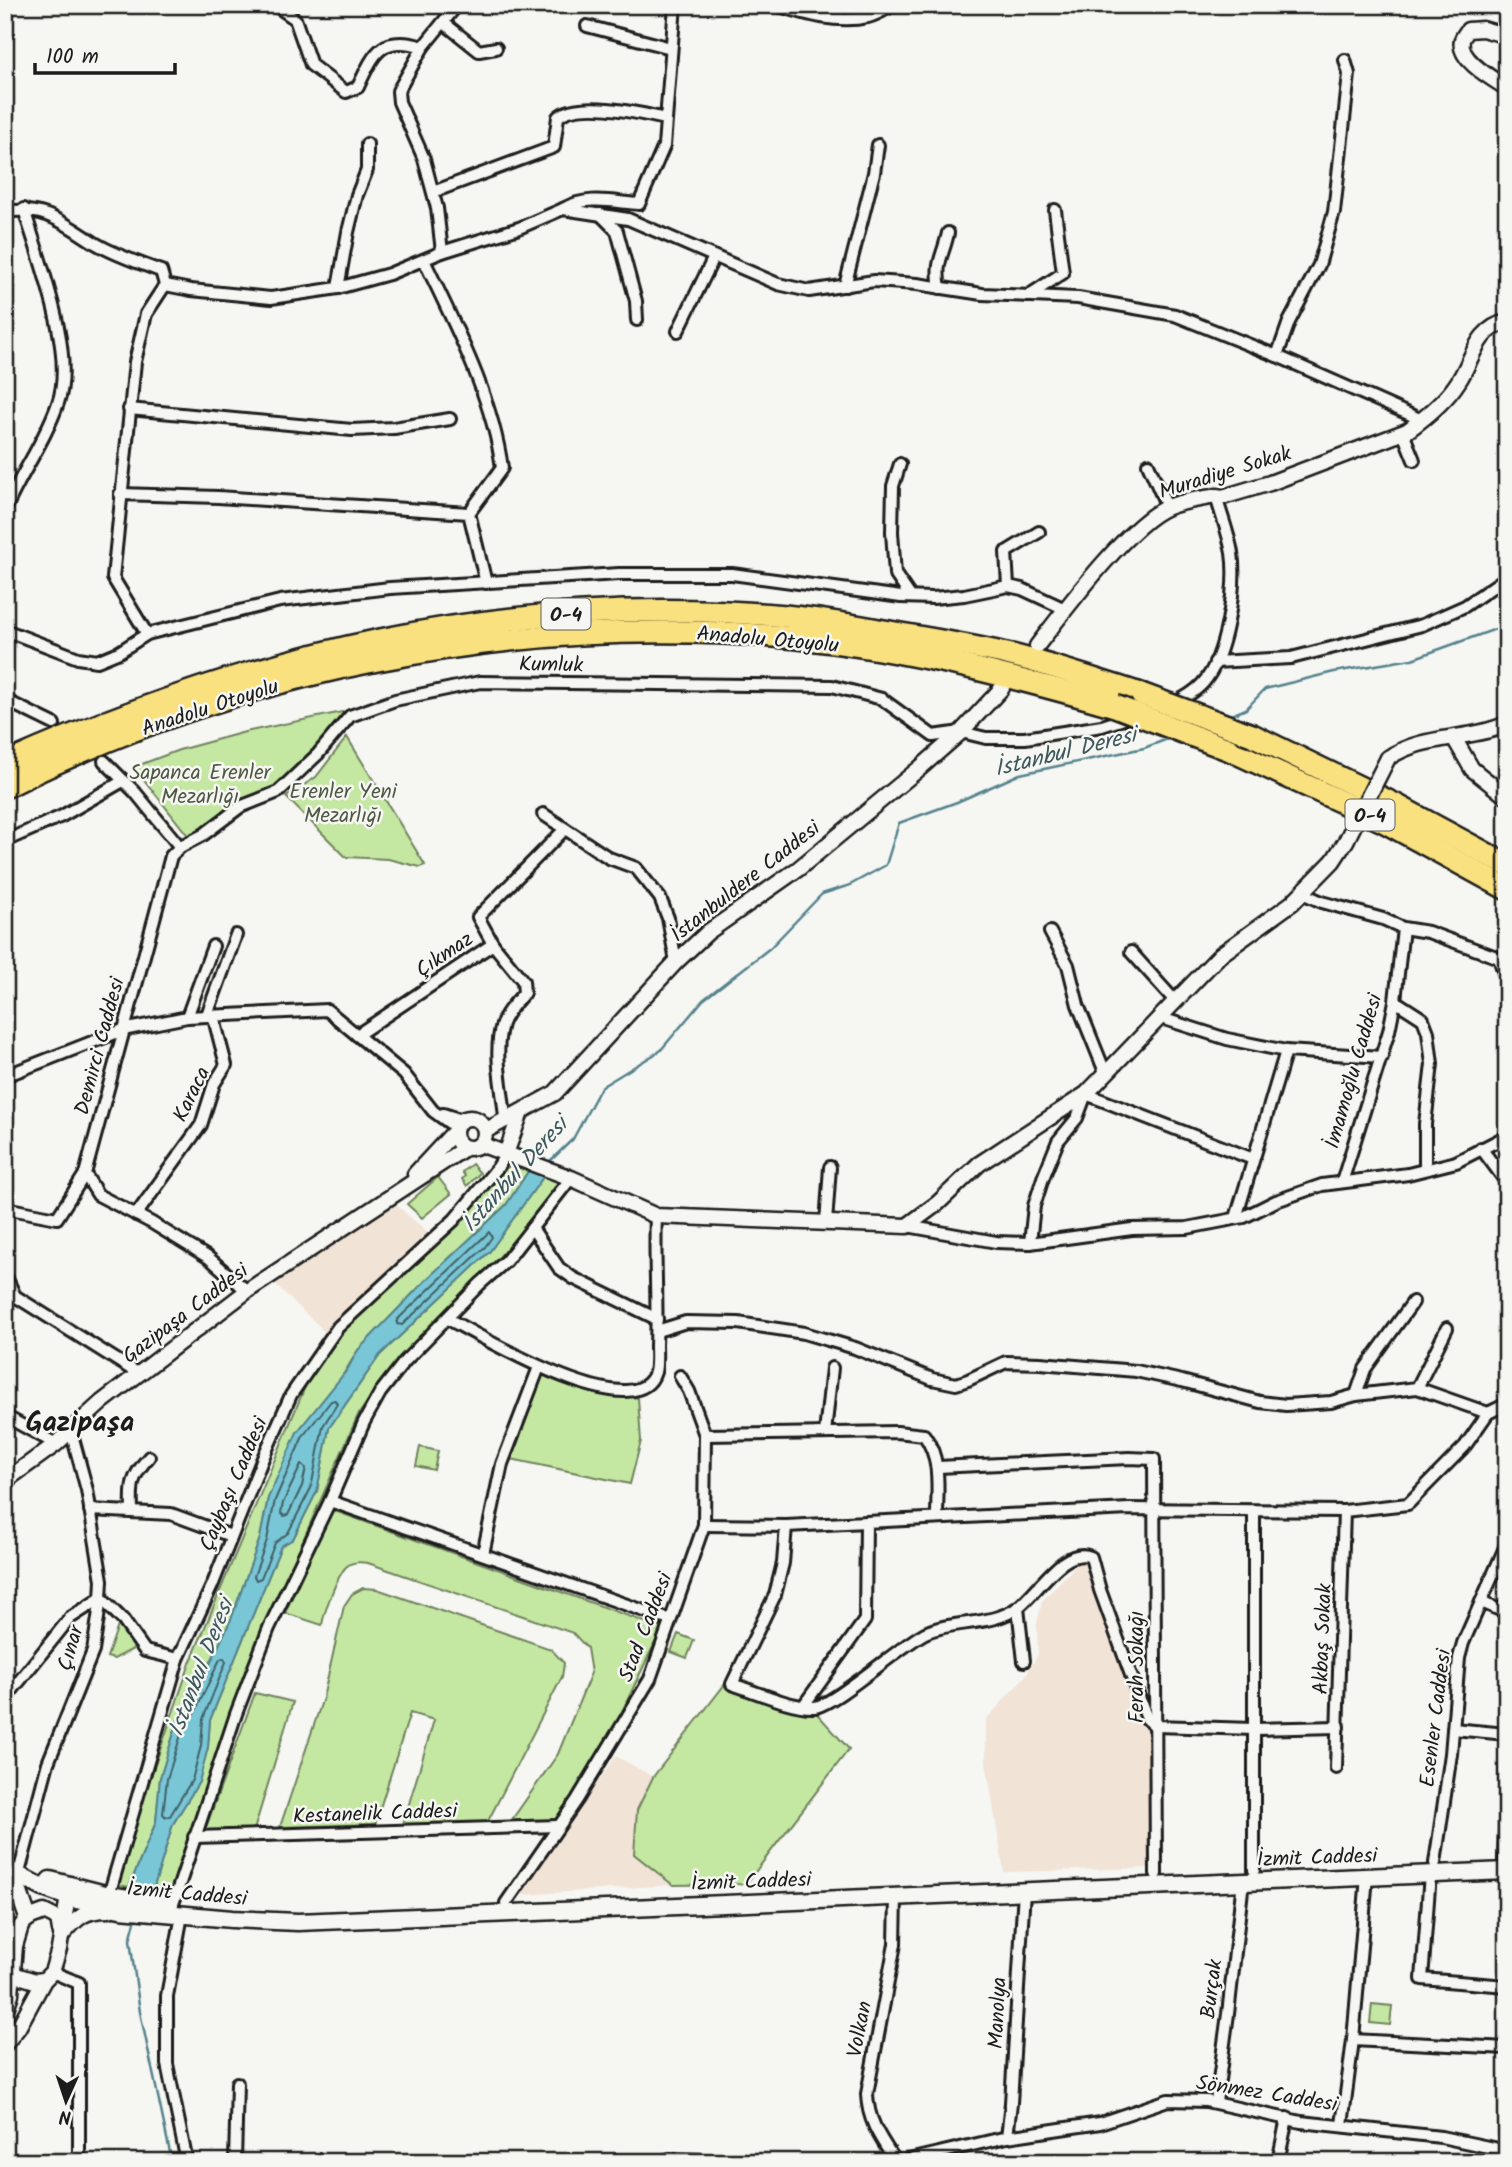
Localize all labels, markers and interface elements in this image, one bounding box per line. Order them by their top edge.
scale bar [35,32,175,76]
text: 100 m [46,41,99,74]
street label: Muradiye Sokak [1155,438,1296,509]
road number: O-4 [542,598,590,629]
street label: Anadolu Otoyolu [695,618,840,663]
street label: Kumluk [519,648,584,683]
street label: Anadolu Otoyolu [138,671,283,746]
water label: İstanbul Deresi [991,717,1145,788]
park label: Sapanca Erenler Mezarlığı [129,757,272,814]
park label: Erenler Yeni Mezarlığı [289,776,398,833]
road number: O-4 [1346,800,1394,830]
street label: İstanbuldere Caddesi [664,812,829,951]
street label: Çıkmaz [409,924,481,987]
street label: Demirci Caddesi [66,973,135,1119]
street label: İmamoğlu Caddesi [1317,989,1393,1153]
street label: Karaca [165,1061,220,1128]
water label: İstanbul Deresi [453,1106,580,1241]
street label: Gazipaşa Caddesi [116,1255,257,1373]
district label: Gazipaşa [26,1401,134,1446]
street label: Çaybaşı Caddesi [191,1411,278,1557]
street label: Stad Caddesi [610,1567,683,1687]
street label: Akbaş Sokak [1305,1583,1342,1695]
water label: İstanbul Deresi [159,1589,246,1742]
street label: Ferah Sokağı [1121,1611,1154,1723]
street label: Çınar [49,1621,94,1675]
street label: Esenler Caddesi [1412,1646,1461,1789]
street label: Kestanelik Caddesi [292,1795,459,1834]
street label: İzmit Caddesi [1256,1840,1379,1877]
street label: İzmit Caddesi [690,1864,813,1901]
street label: İzmit Caddesi [125,1873,249,1916]
street label: Burçak [1192,1957,1233,2021]
street label: Manolya [980,1976,1017,2050]
street label: Volkan [839,1998,882,2060]
north arrow [32,2066,102,2136]
street label: Sönmez Caddesi [1194,2067,1341,2122]
text: N [58,2101,72,2131]

